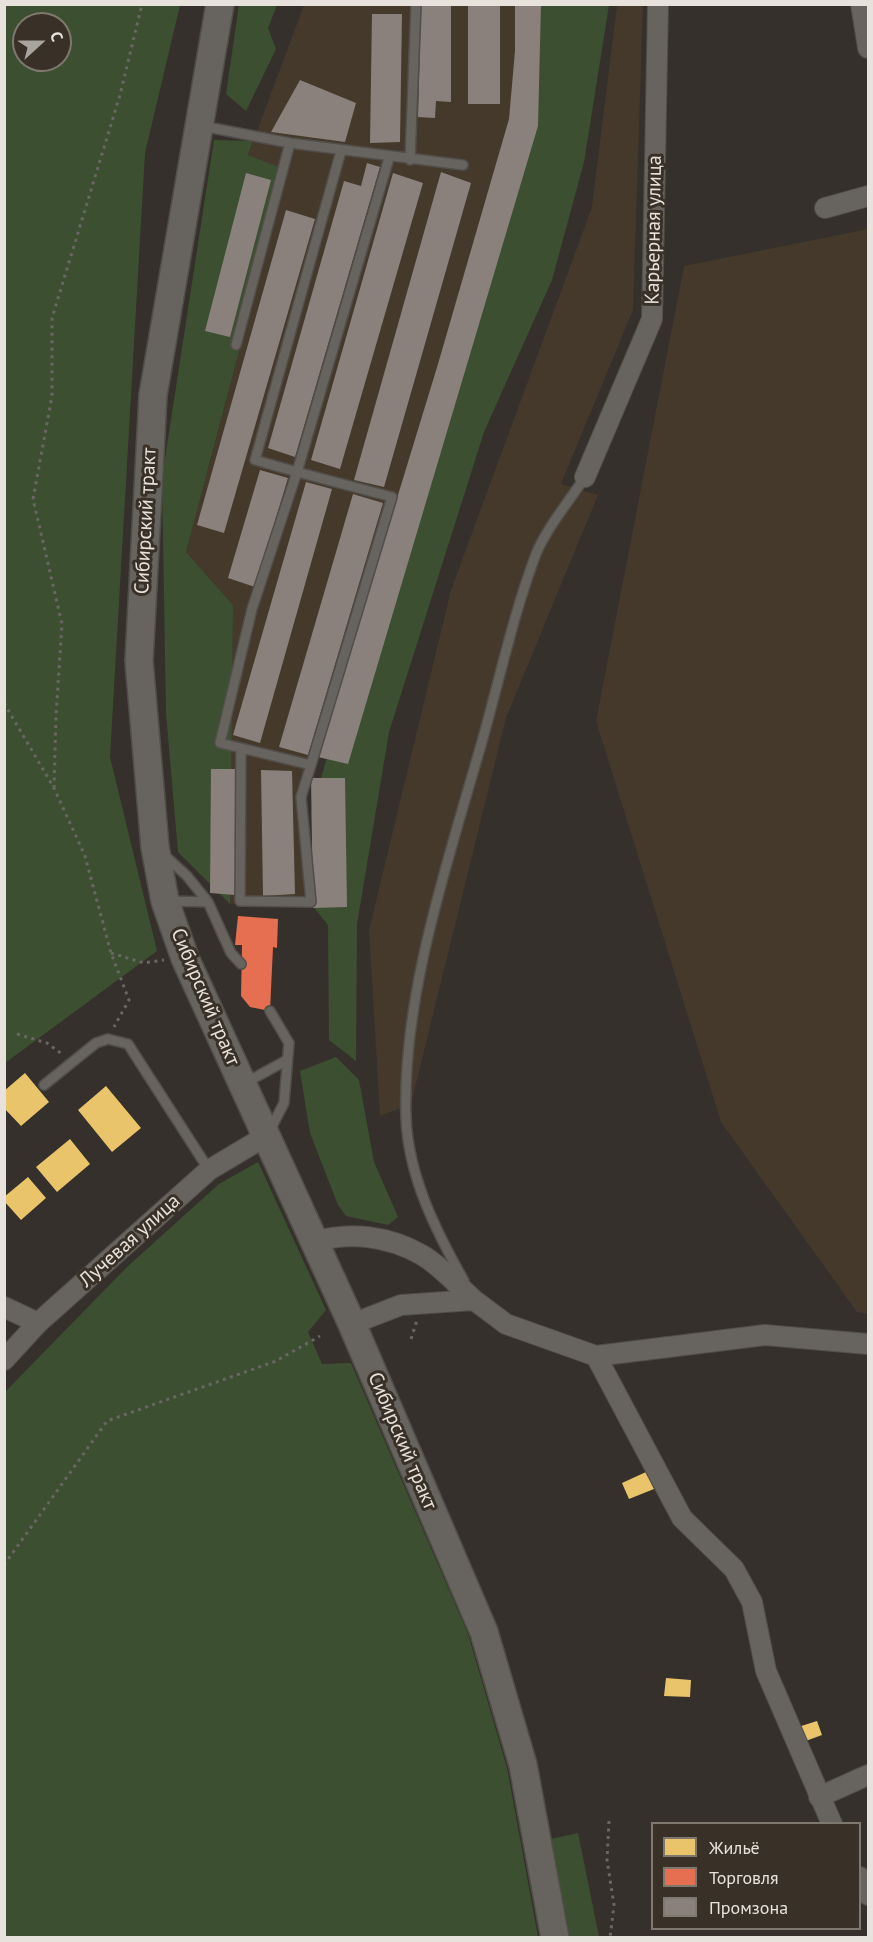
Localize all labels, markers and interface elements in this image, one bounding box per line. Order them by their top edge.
north arrow [12,12,72,72]
text: С [46,28,68,44]
street label: Карьерная улица [641,155,667,305]
street label: Сибирский тракт [130,447,162,595]
street label: Сибирский тракт [165,925,245,1069]
street label: Лучевая улица [75,1189,185,1293]
street label: Сибирский тракт [362,1369,442,1513]
legend [651,1822,861,1930]
text: Жильё [709,1836,760,1859]
text: Торговля [709,1866,779,1889]
text: Промзона [709,1896,788,1919]

